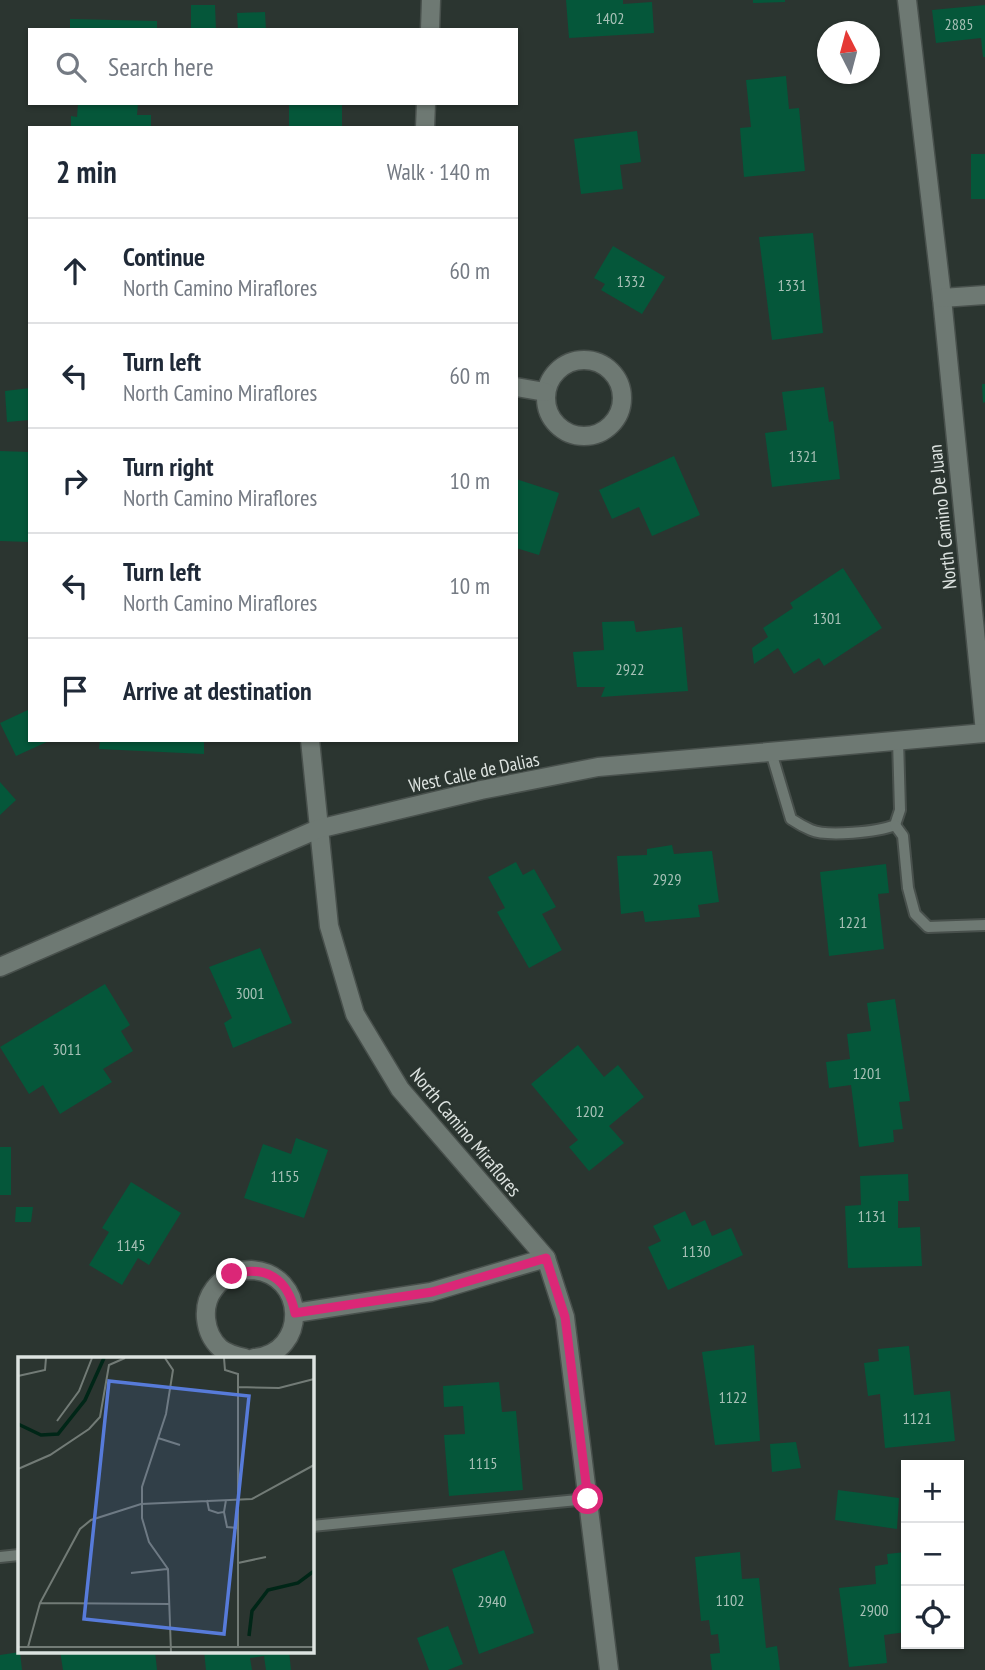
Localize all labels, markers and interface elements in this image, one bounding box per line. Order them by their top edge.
house number: 1402 [596,8,624,28]
house number: 2885 [945,14,973,34]
north arrow [817,21,880,84]
search box [28,28,518,105]
icon: search [52,48,90,86]
text: Search here [108,50,214,83]
text: 2 min [56,152,117,191]
text: Walk · 140 m [387,157,490,186]
text: Continue [123,240,205,273]
icon: ahead [56,252,94,290]
text: 60 m [449,256,490,285]
house number: 1332 [617,271,645,291]
text: North Camino Miraflores [123,273,317,302]
house number: 1331 [778,275,806,295]
text: Turn left [123,345,201,378]
icon: left [56,357,94,395]
text: 60 m [449,361,490,390]
text: North Camino Miraflores [123,378,317,407]
street label: North Camino De Juan [922,443,962,591]
house number: 1321 [789,446,817,466]
text: Turn right [123,450,214,483]
icon: right [56,462,94,500]
text: 10 m [449,466,490,495]
text: North Camino Miraflores [123,483,317,512]
text: Turn left [123,555,201,588]
icon: left [56,567,94,605]
text: 10 m [449,571,490,600]
text: North Camino Miraflores [123,588,317,617]
house number: 1301 [813,608,841,628]
house number: 2922 [616,659,644,679]
icon: arrive [56,672,94,710]
text: Arrive at destination [123,674,312,707]
street label: West Calle de Dalias [407,746,541,798]
house number: 2929 [653,869,681,889]
house number: 1221 [839,912,867,932]
house number: 3001 [236,983,264,1003]
house number: 3011 [53,1039,81,1059]
street label: North Camino Miraflores [405,1063,527,1201]
house number: 1201 [853,1063,881,1083]
house number: 1202 [576,1101,604,1121]
house number: 1155 [271,1166,299,1186]
house number: 1131 [858,1206,886,1226]
house number: 1145 [117,1235,145,1255]
house number: 1130 [682,1241,710,1261]
route end [216,1258,247,1289]
inset map [18,1357,313,1652]
house number: 1122 [719,1387,747,1407]
house number: 1121 [903,1408,931,1428]
house number: 1115 [469,1453,497,1473]
map controls [901,1460,964,1649]
button: + [901,1460,964,1523]
route start [572,1483,603,1514]
button: − [901,1523,964,1586]
button: locate [901,1586,964,1649]
house number: 1102 [716,1590,744,1610]
house number: 2940 [478,1591,506,1611]
house number: 2900 [860,1600,888,1620]

